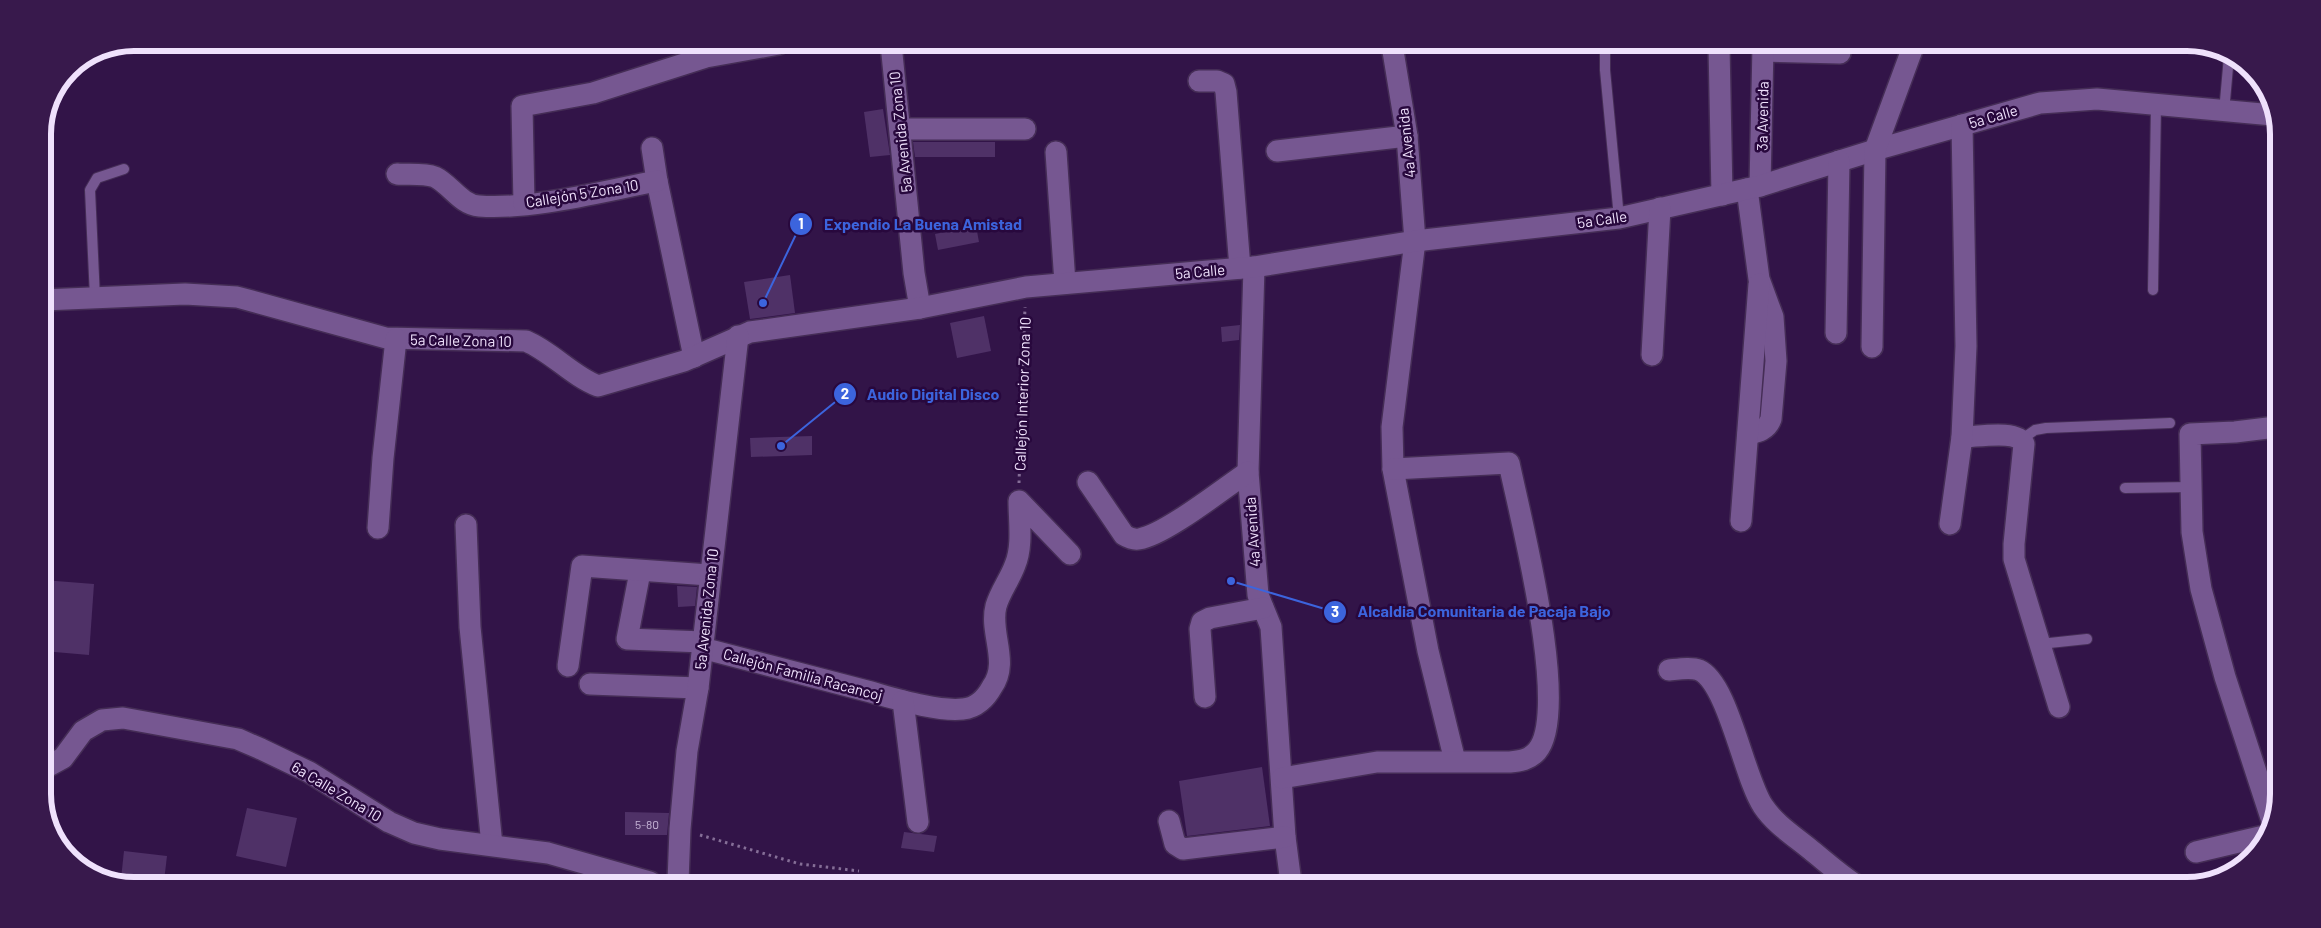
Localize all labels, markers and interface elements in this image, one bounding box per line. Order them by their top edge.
street label: 5a Avenida Zona 10 [885,71,915,193]
street label: 3a Avenida [1752,81,1772,151]
street label: 5a Calle [1967,100,2019,132]
street label: 4a Avenida [1393,107,1419,179]
street label: Callejón 5 Zona 10 [524,175,640,211]
street label: 5a Calle [1576,207,1628,231]
callout: Expendio La Buena Amistad [789,209,1032,240]
text: 1 [798,214,804,232]
text: Expendio La Buena Amistad [824,214,1022,233]
street label: 5a Calle [1174,260,1226,282]
street label: Callejón Interior Zona 10 [1010,317,1034,471]
street label: 5a Calle Zona 10 [410,330,512,350]
callout: Audio Digital Disco [832,379,1010,410]
text: 2 [841,384,849,402]
text: Audio Digital Disco [867,384,999,403]
street label: 4a Avenida [1241,496,1263,568]
street label: 5a Avenida Zona 10 [691,548,721,670]
callout: Alcaldia Comunitaria de Pacaja Bajo [1322,596,1621,627]
text: Alcaldia Comunitaria de Pacaja Bajo [1357,601,1611,620]
text: 3 [1331,602,1339,620]
street label: Callejón Familia Racancoj [721,644,885,704]
street label: 6a Calle Zona 10 [289,757,385,825]
house number: 5-80 [635,817,659,831]

